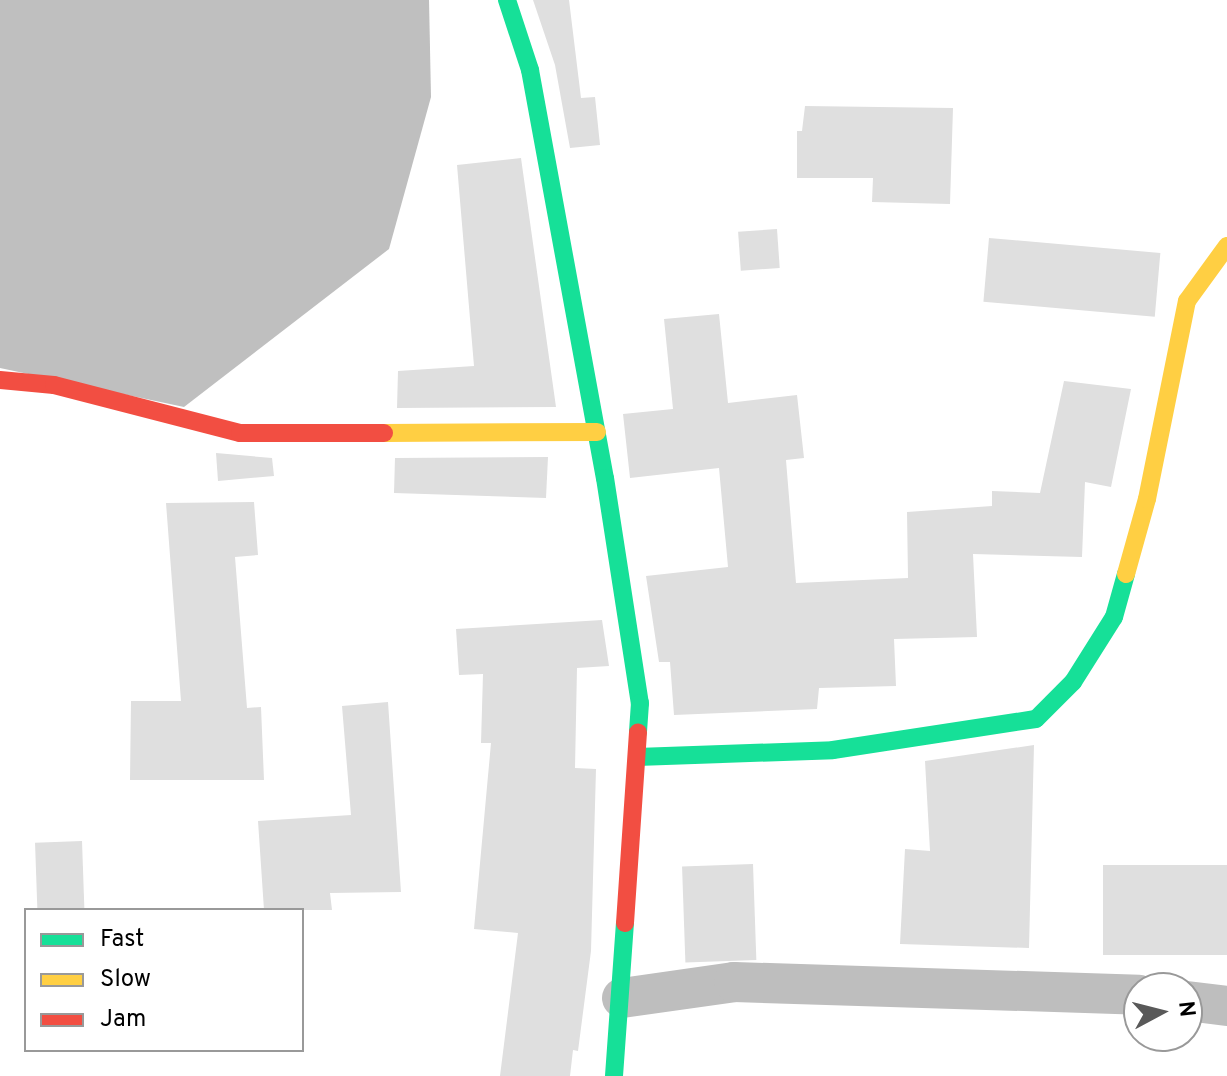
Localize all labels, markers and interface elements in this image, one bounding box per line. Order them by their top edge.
legend [24,908,304,1052]
text: Fast [100,925,144,955]
text: Slow [100,965,151,995]
north arrow [1123,972,1203,1052]
text: N [1171,1000,1200,1019]
text: Jam [100,1005,146,1035]

